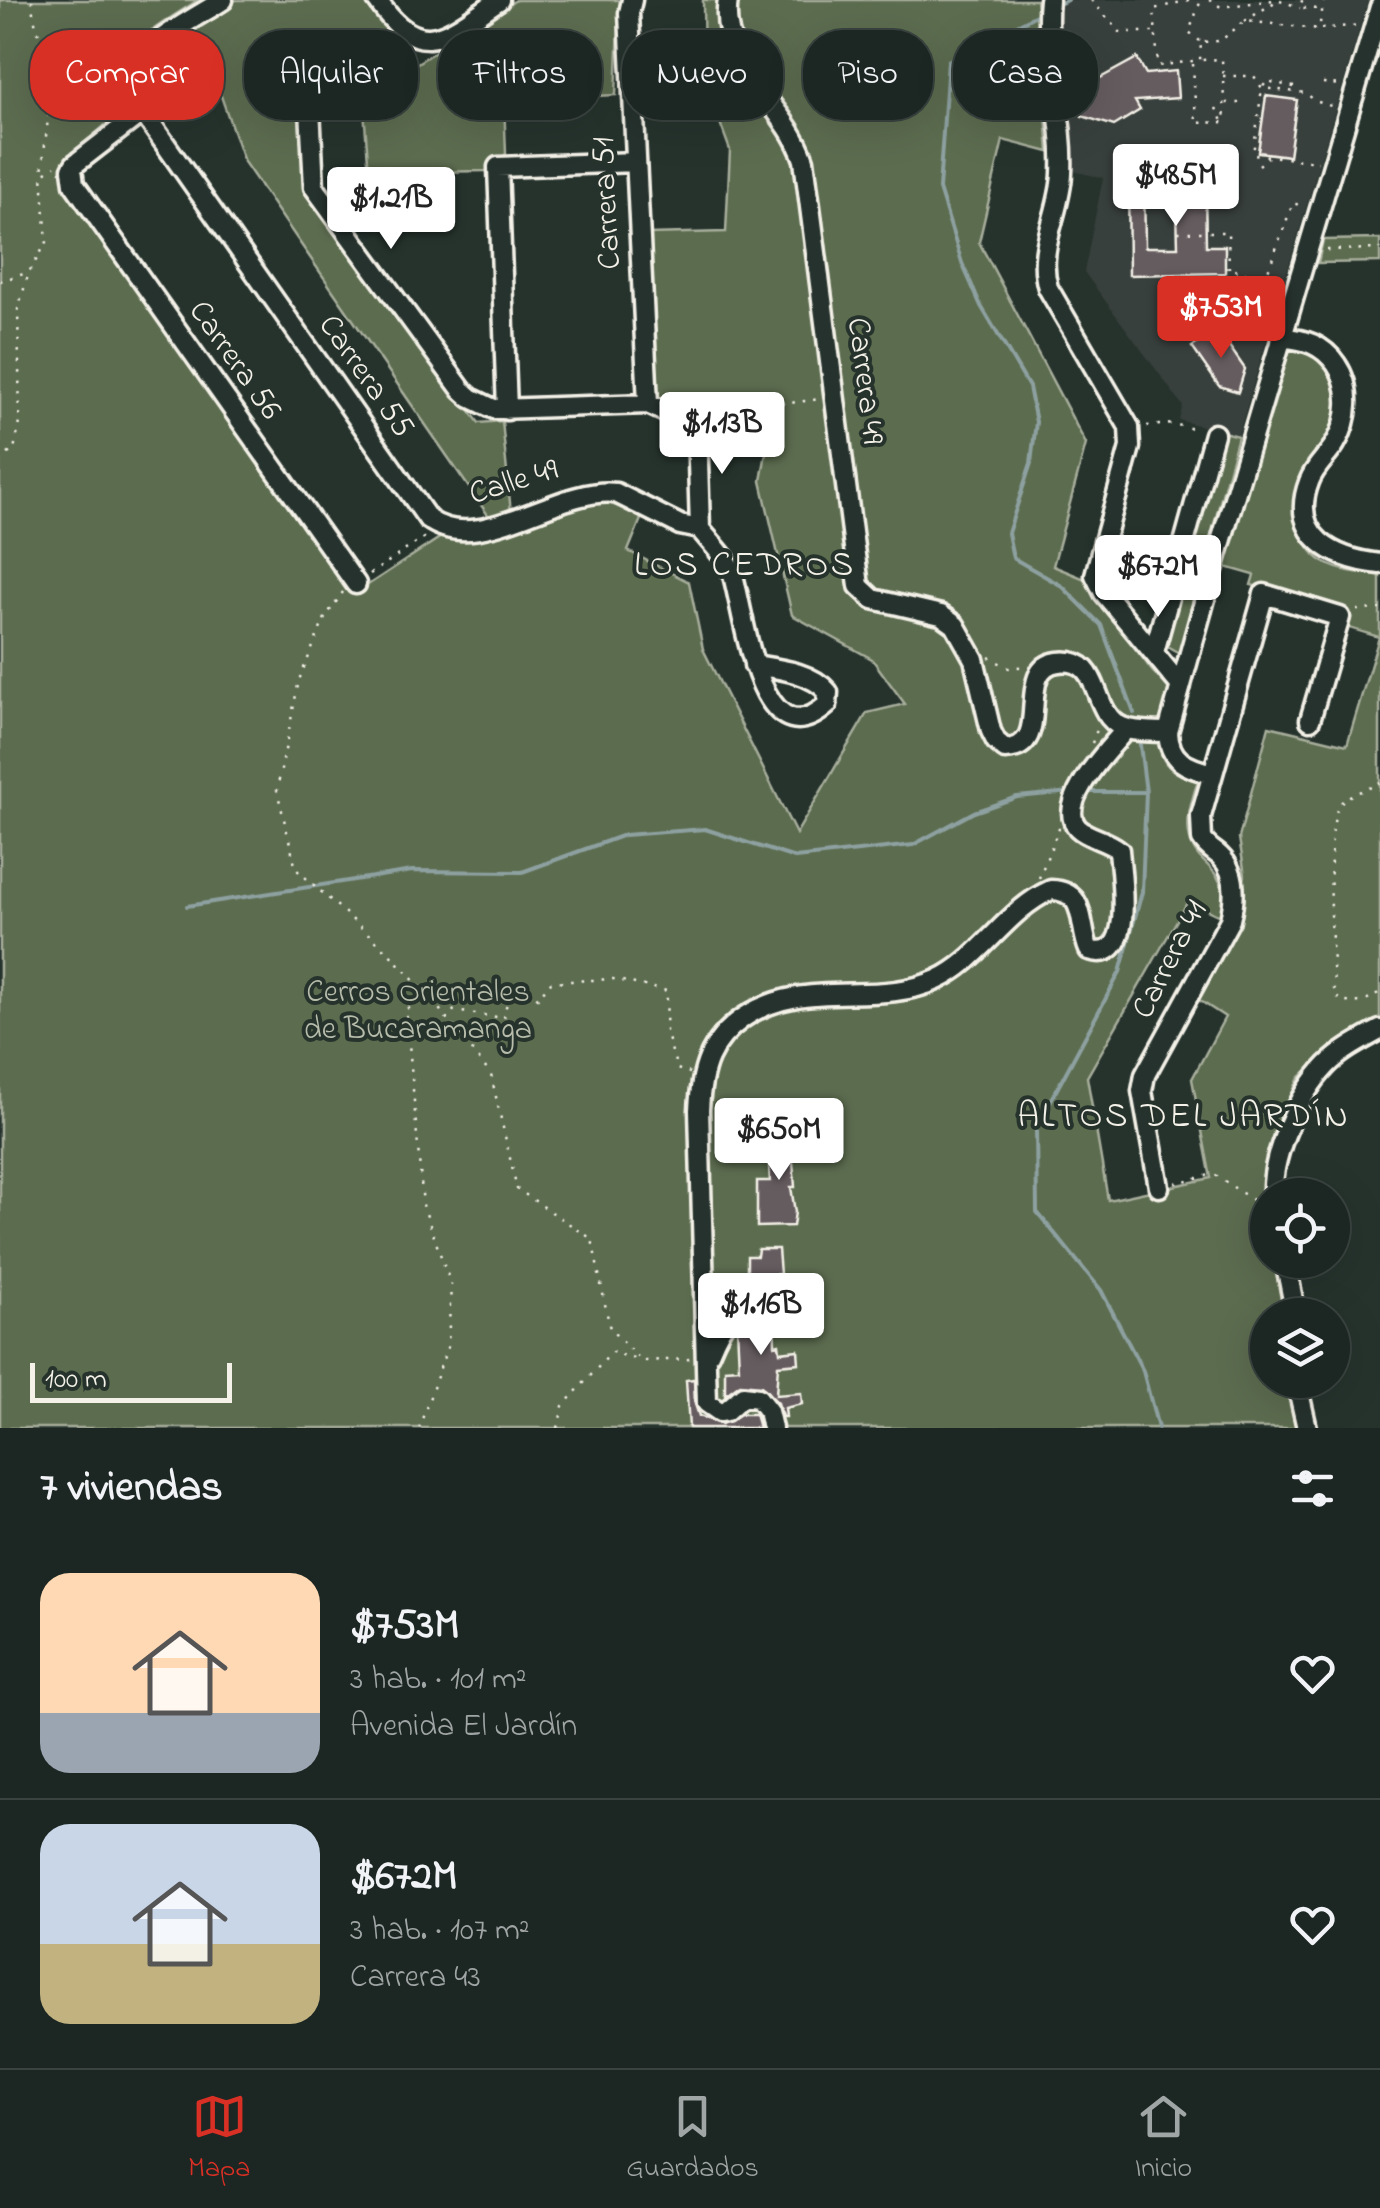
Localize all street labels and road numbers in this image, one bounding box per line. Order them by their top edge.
street label: Carrera 51 [581,136,635,270]
street label: Carrera 56 [176,292,292,430]
street label: Carrera 55 [305,306,425,448]
street label: Carrera 49 [833,315,895,447]
street label: Calle 49 [464,447,565,519]
street label: Carrera 41 [1121,892,1221,1028]

